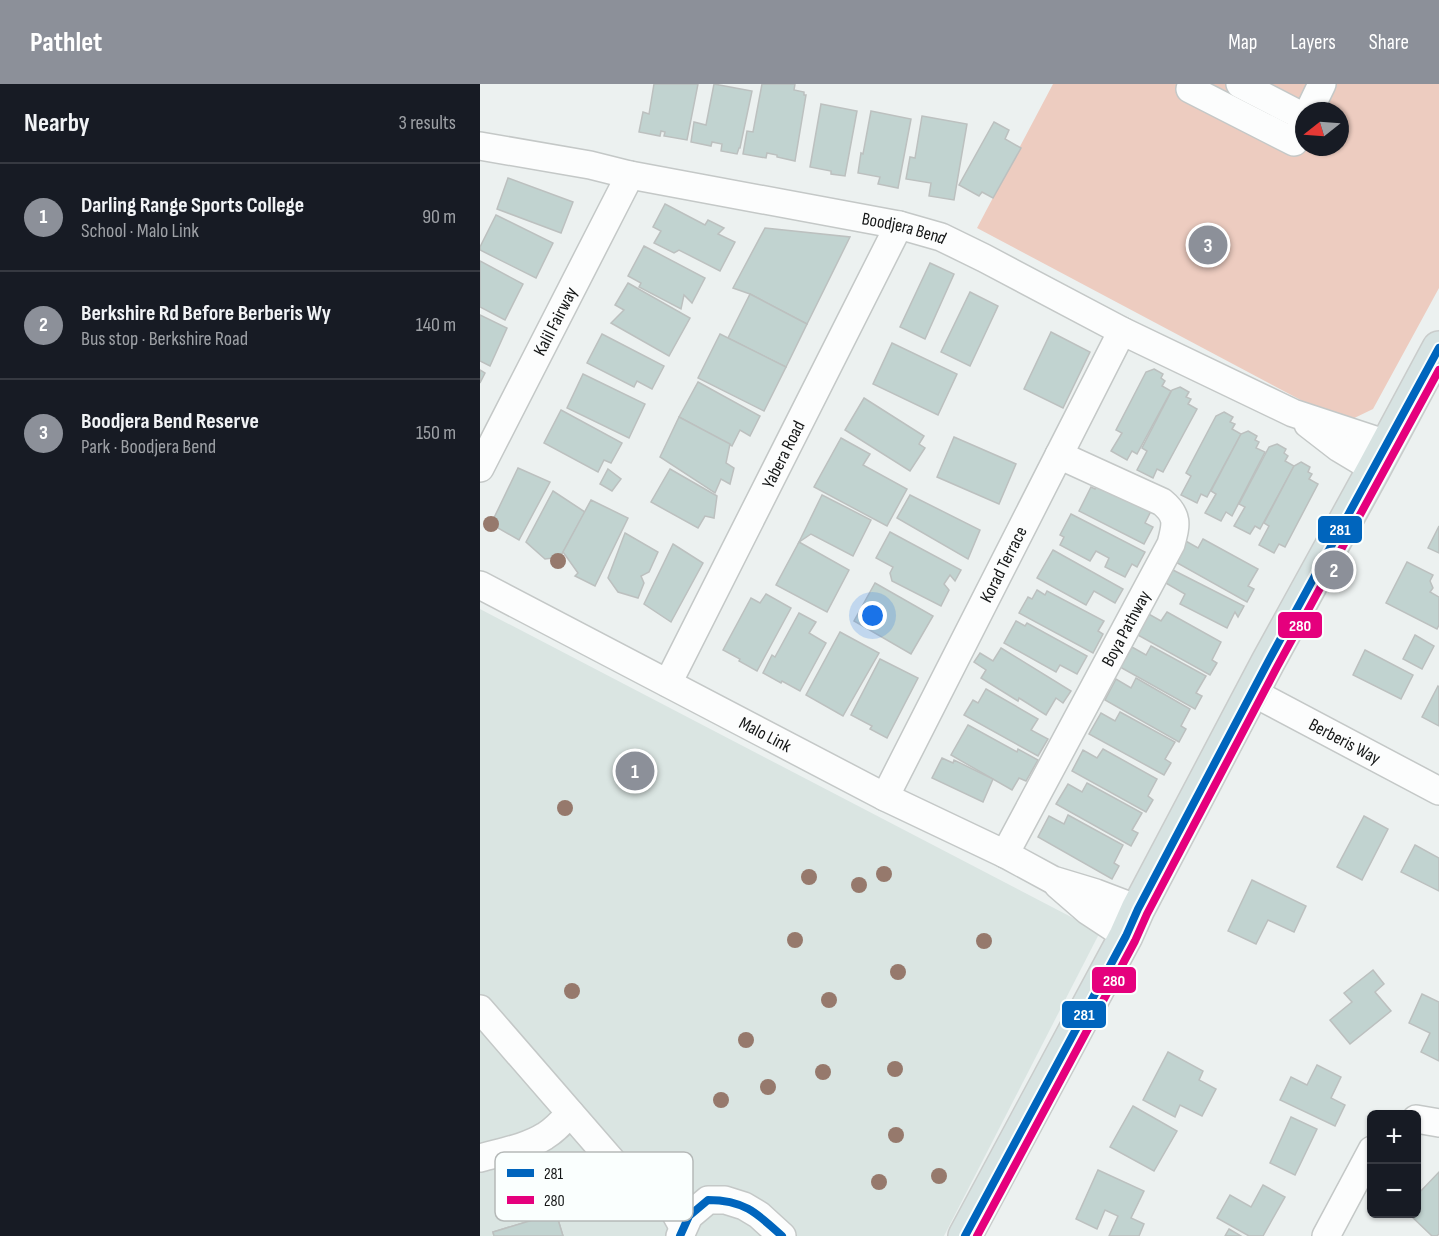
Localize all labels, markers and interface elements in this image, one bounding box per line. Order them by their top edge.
text: Pathlet [30,26,102,59]
text: Map [1228,30,1257,55]
text: Layers [1290,30,1336,55]
text: Share [1369,30,1409,55]
north arrow [1295,102,1349,156]
text: Nearby [24,108,90,139]
text: 3 results [399,111,456,135]
text: Darling Range Sports College [81,192,304,219]
text: 1 [40,205,47,229]
text: 90 m [422,205,456,229]
street label: Boodjera Bend [860,208,950,249]
text: School · Malo Link [81,219,199,243]
pin: 3 [1188,222,1228,268]
street label: Kalil Fairway [529,284,582,359]
text: Berkshire Rd Before Berberis Wy [81,300,331,327]
text: 2 [39,313,48,337]
text: 140 m [416,313,456,337]
text: Bus stop · Berkshire Road [81,327,248,351]
text: Boodjera Bend Reserve [81,408,259,435]
street label: Yabera Road [758,417,810,492]
text: 3 [39,421,48,445]
text: 150 m [416,421,456,445]
text: Park · Boodjera Bend [81,435,216,459]
line badge: 281 [1317,515,1363,544]
text: 281 [1330,521,1351,540]
street label: Korad Terrace [976,523,1032,606]
pin: 2 [1314,548,1354,592]
street label: Boya Pathway [1097,587,1155,670]
your location [858,601,887,630]
line badge: 280 [1277,611,1323,639]
text: 280 [1289,617,1311,636]
street label: Malo Link [735,712,795,757]
street label: Berberis Way [1305,714,1384,769]
pin: 1 [616,748,654,794]
line badge: 280 [1091,966,1137,994]
text: 280 [1103,972,1125,991]
line badge: 281 [1061,1000,1107,1029]
text: 281 [1074,1006,1095,1025]
map controls [1367,1110,1421,1218]
button: + [1367,1110,1421,1164]
legend [495,1152,693,1221]
button: − [1367,1164,1421,1218]
text: 281 [544,1165,564,1184]
text: 280 [544,1192,565,1211]

